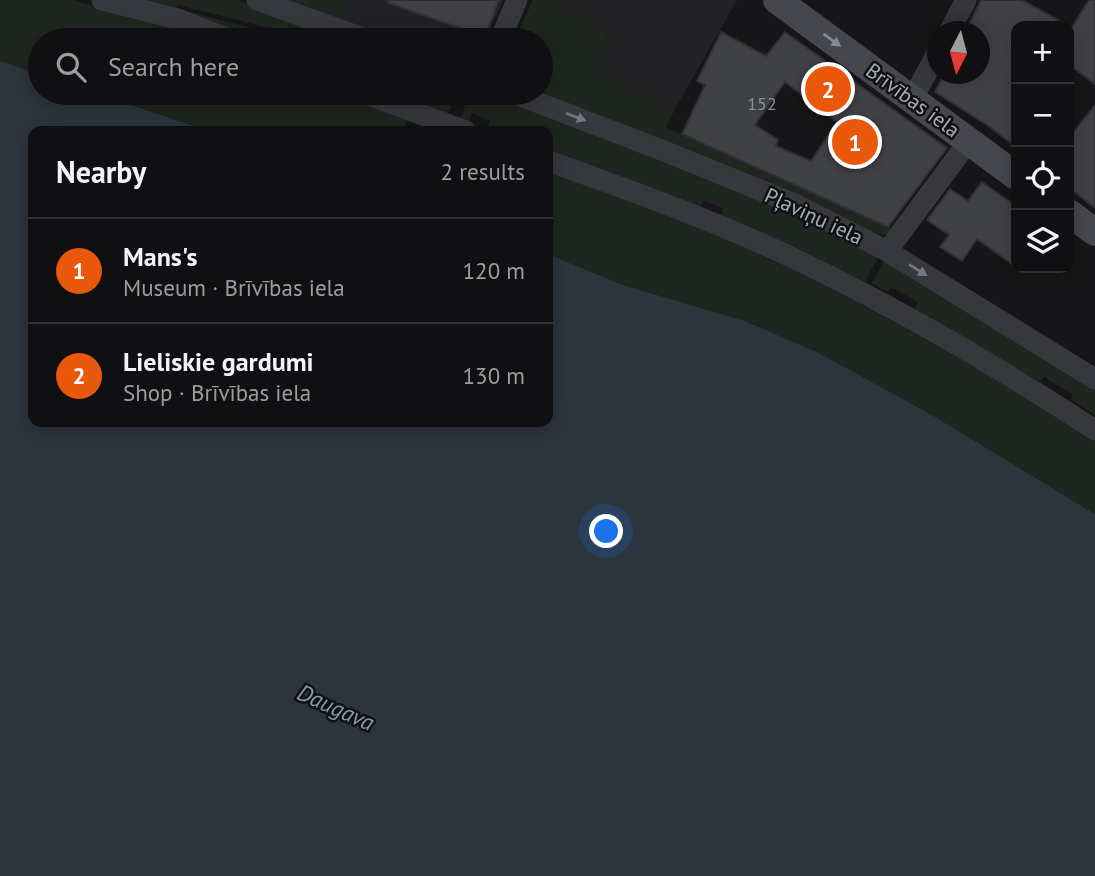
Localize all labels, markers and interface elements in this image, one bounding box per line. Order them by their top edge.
north arrow [927,21,990,84]
map controls [1011,21,1074,273]
button: + [1011,21,1074,84]
search box [28,28,553,105]
one-way arrow [822,33,840,48]
icon: search [52,48,90,86]
text: Search here [108,50,239,83]
street label: Brīvības iela [861,57,965,143]
pin: 2 [805,63,851,115]
button: − [1011,84,1074,147]
house number: 152 [747,92,777,115]
one-way arrow [566,112,587,123]
pin: 1 [832,116,878,168]
button: locate [1011,147,1074,210]
text: Nearby [56,152,146,191]
text: 2 results [441,157,525,186]
street label: Pļaviņu iela [761,182,867,250]
button: layers [1011,210,1074,273]
text: Mans's [123,240,198,273]
text: 1 [72,256,86,285]
text: 120 m [463,256,525,285]
one-way arrow [908,263,927,276]
text: Museum · Brīvības iela [123,273,345,302]
text: Lieliskie gardumi [123,345,314,378]
text: 2 [72,361,86,390]
text: 130 m [463,361,525,390]
text: Shop · Brīvības iela [123,378,311,407]
your location [589,514,623,548]
water label: Daugava [293,677,379,737]

